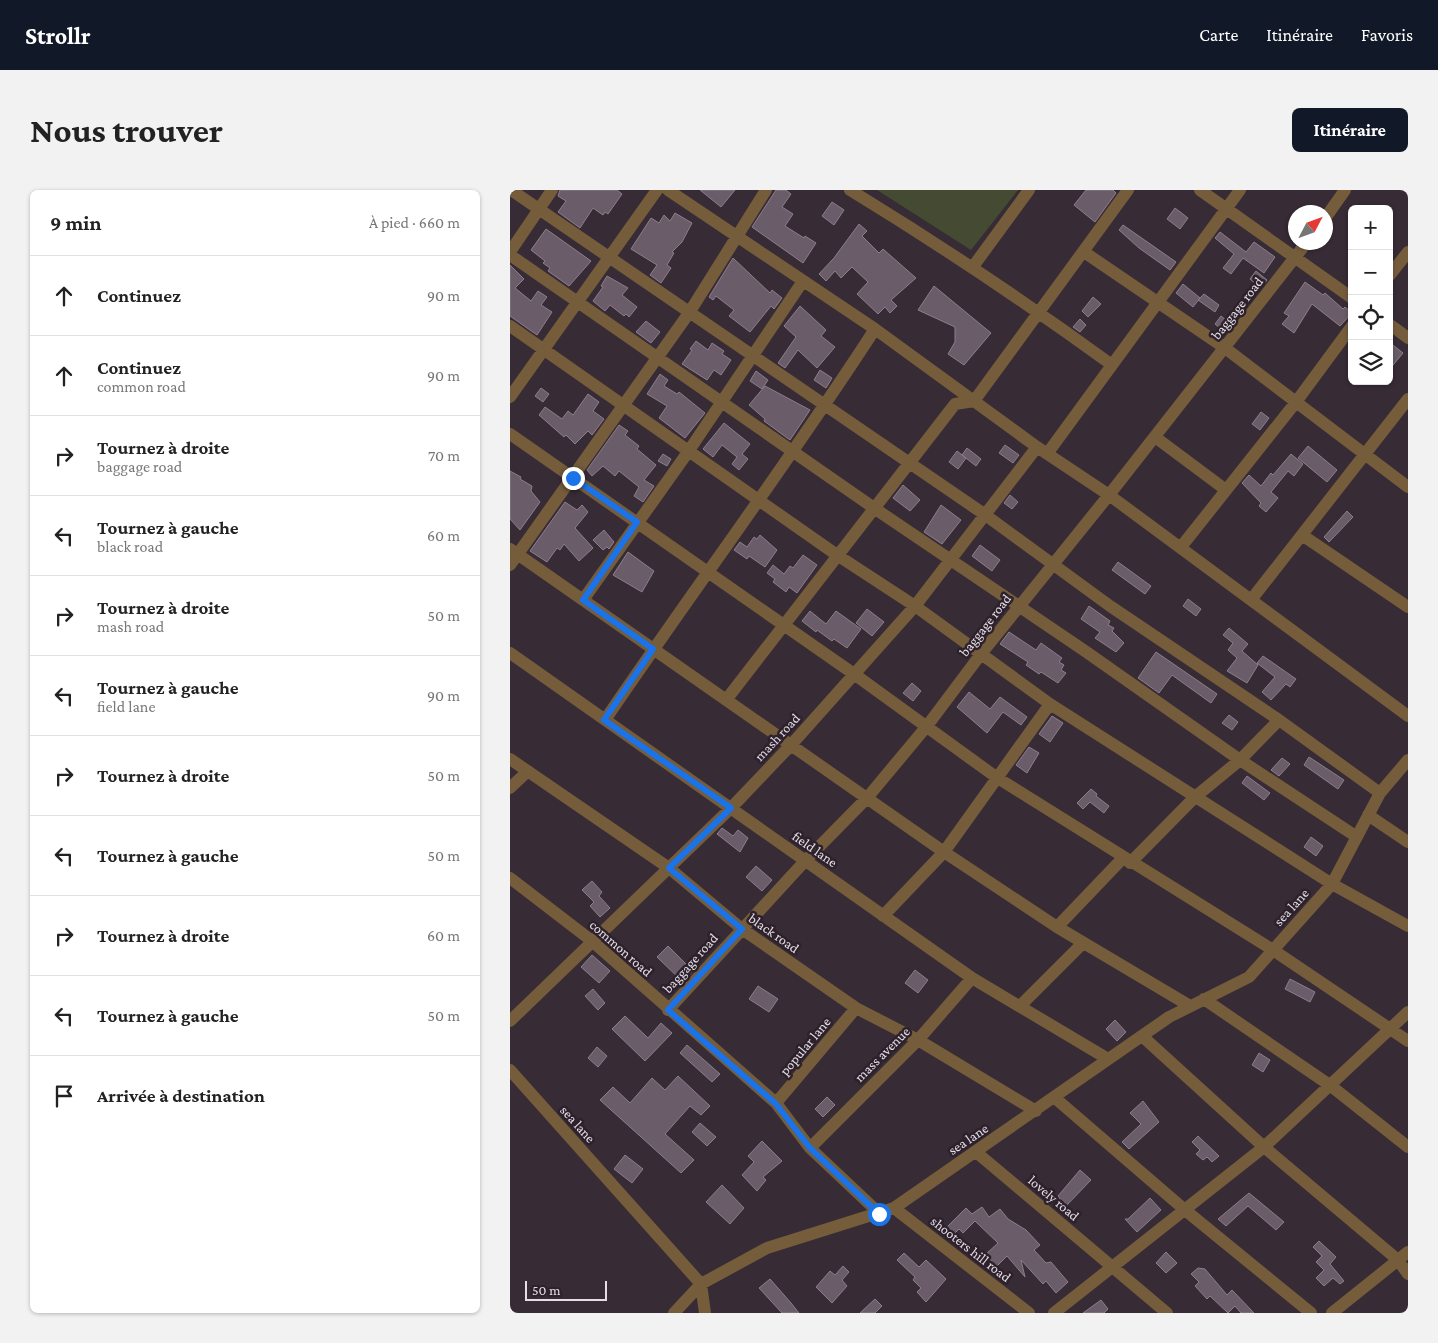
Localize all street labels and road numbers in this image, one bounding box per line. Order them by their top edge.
street label: baggage road [1208,273,1267,342]
street label: baggage road [956,590,1015,659]
street label: mash road [751,710,803,764]
street label: field lane [789,828,841,870]
street label: sea lane [1270,885,1312,929]
street label: black road [746,910,803,957]
street label: common road [586,916,656,980]
street label: baggage road [659,929,721,996]
street label: popular lane [776,1014,834,1078]
street label: mass avenue [851,1023,913,1085]
street label: sea lane [557,1102,599,1146]
street label: sea lane [945,1120,991,1158]
street label: lovely road [1025,1172,1083,1224]
street label: shooters hill road [928,1213,1015,1286]

